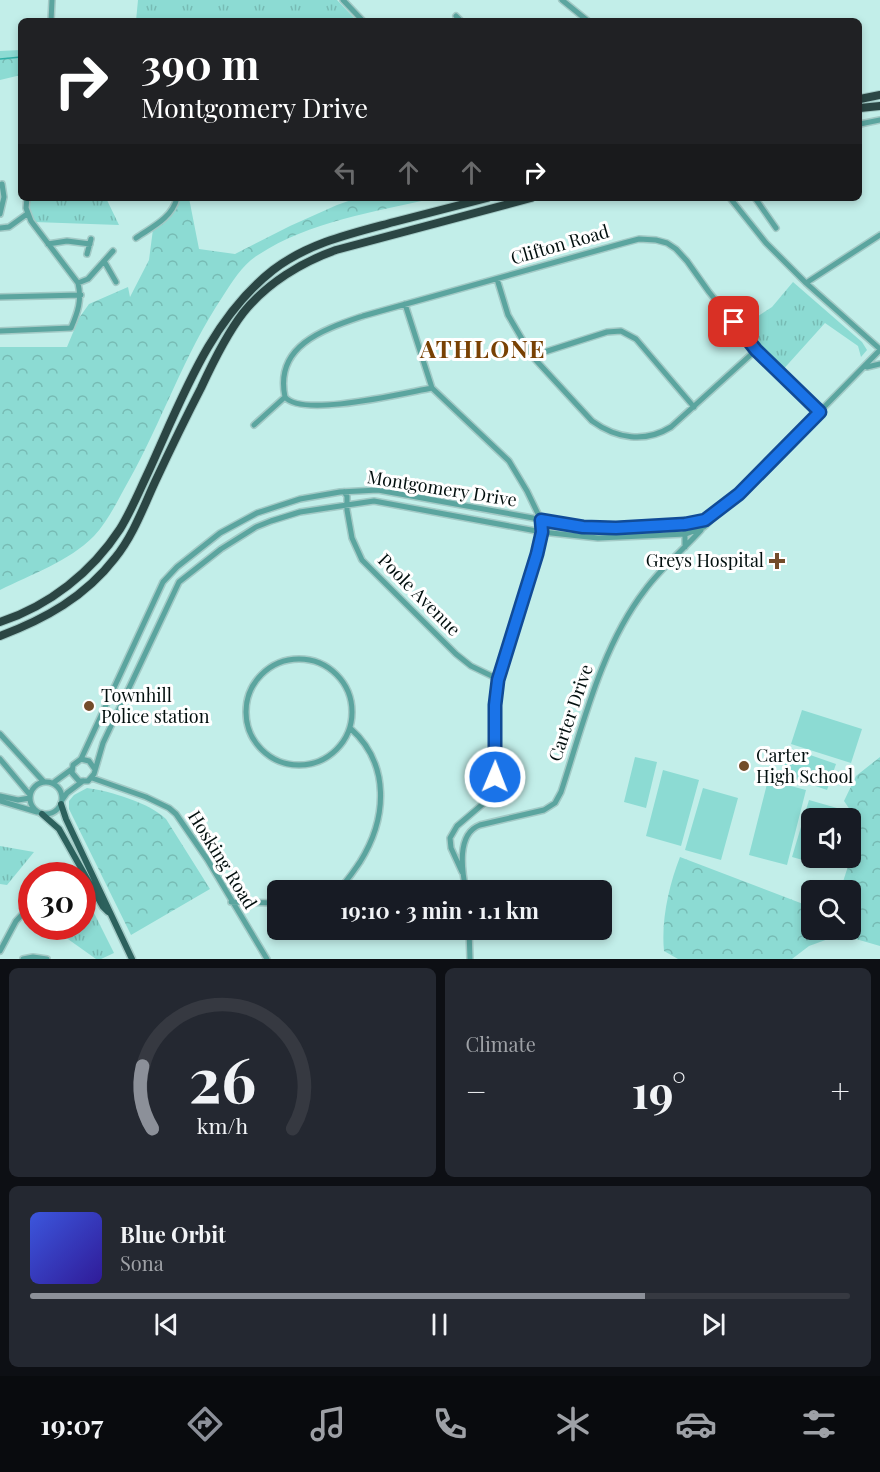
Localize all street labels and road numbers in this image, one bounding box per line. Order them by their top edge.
street label: Clifton Road [508,218,612,270]
street label: Montgomery Drive [366,464,519,512]
street label: Poole Avenue [373,548,466,641]
street label: Carter Drive [542,661,598,764]
street label: Hosking Road [183,806,263,914]

